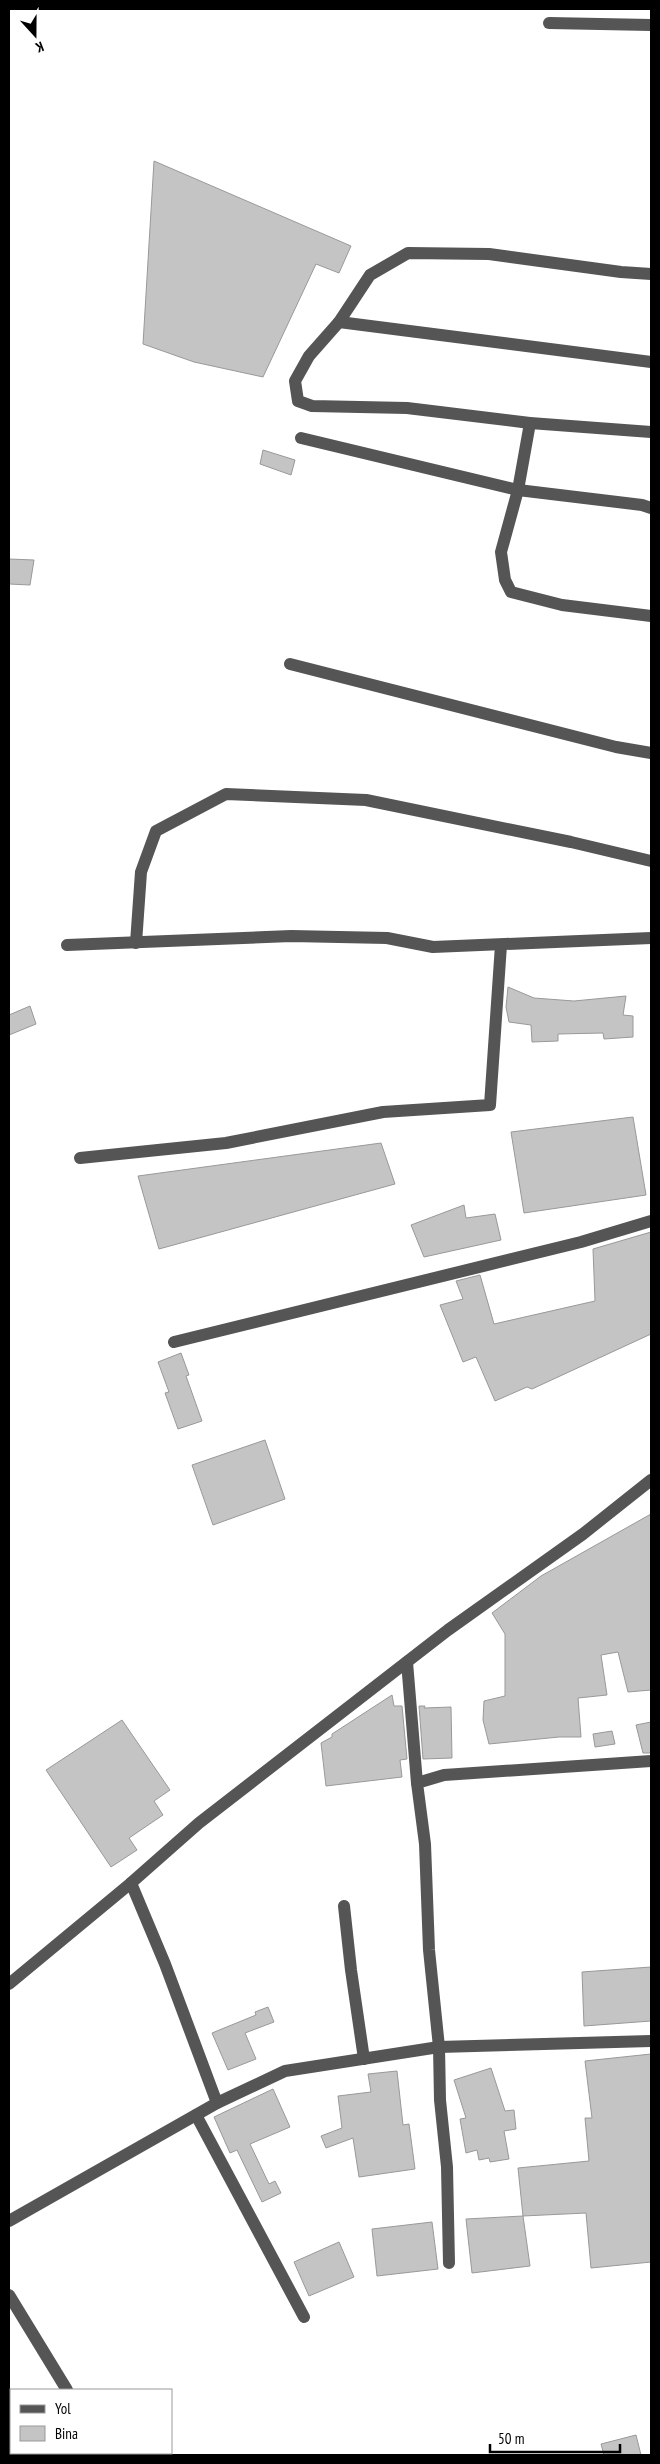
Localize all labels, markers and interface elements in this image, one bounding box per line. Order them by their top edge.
north arrow [10,10,60,60]
text: K [32,37,46,57]
legend [10,2389,172,2454]
text: Yol [55,2399,71,2418]
scale bar [490,2422,620,2454]
text: Bina [55,2424,78,2443]
text: 50 m [498,2429,524,2448]

